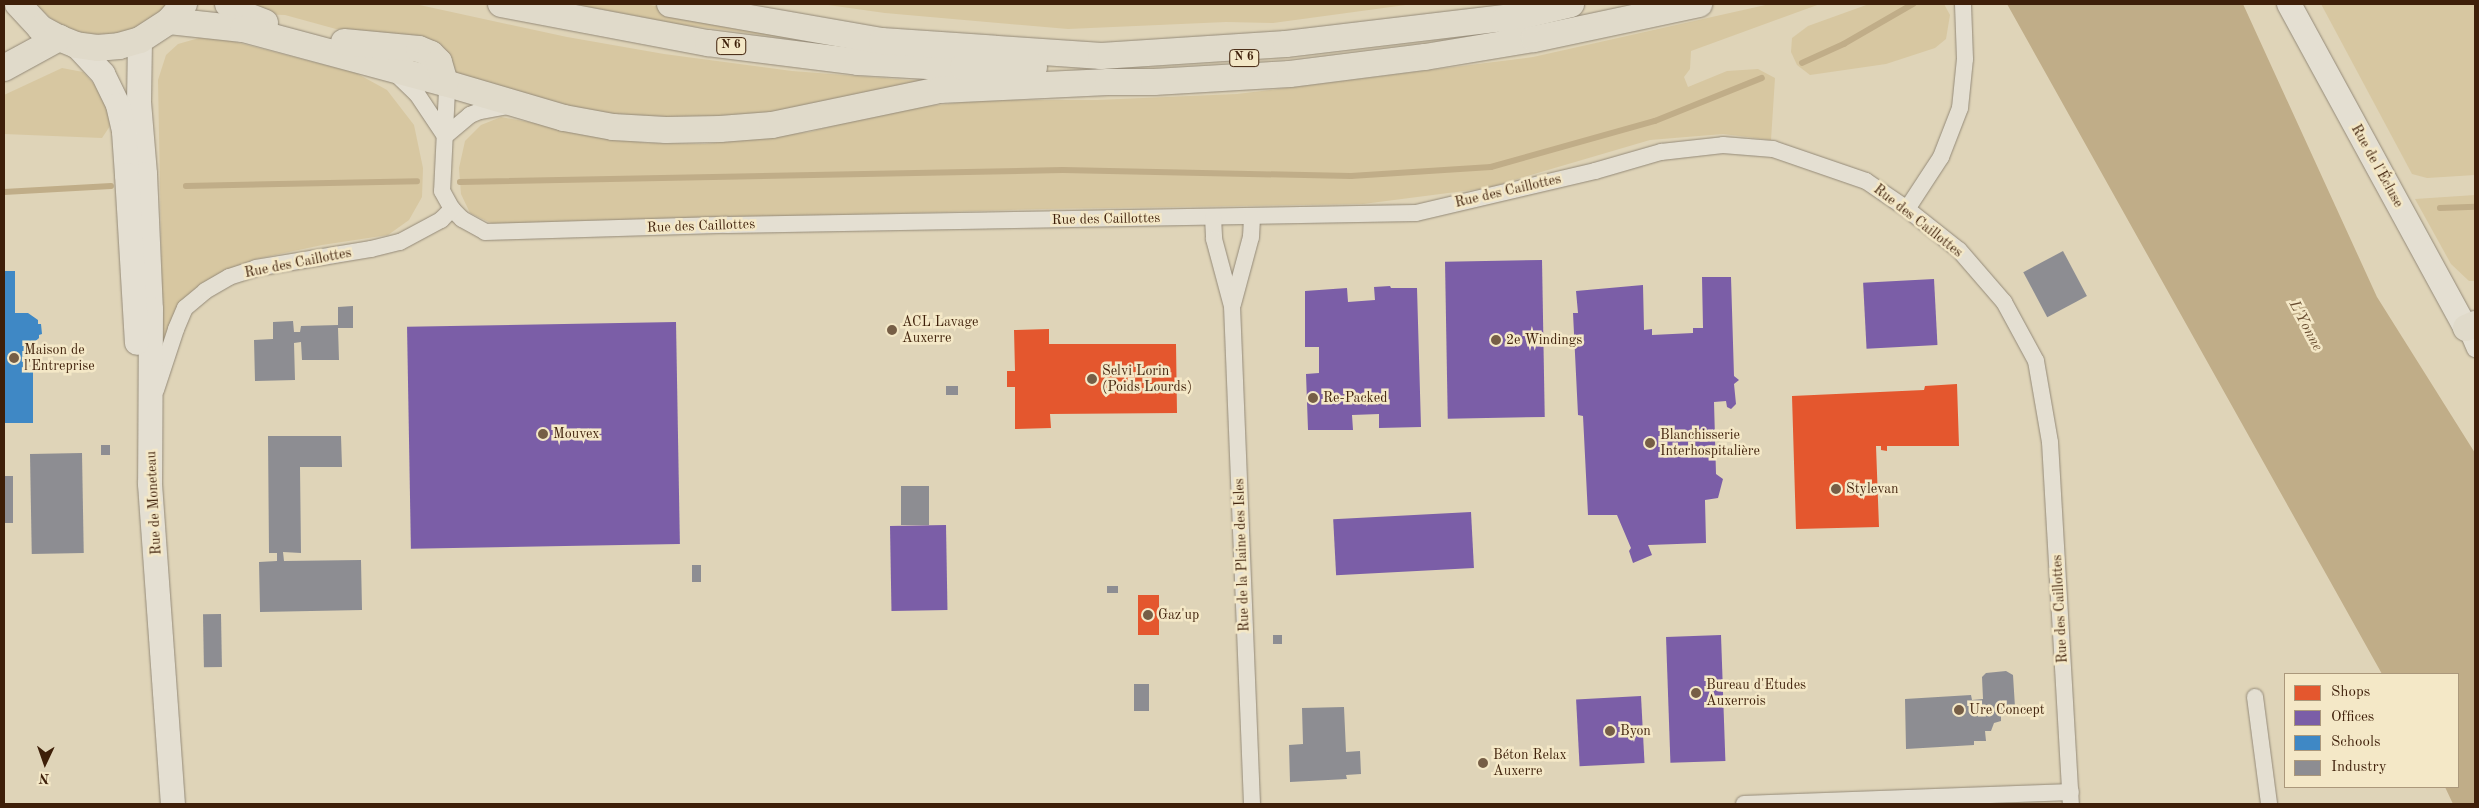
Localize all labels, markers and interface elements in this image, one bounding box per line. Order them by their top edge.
road number: N 6 [716,36,746,56]
road number: N 6 [1229,48,1259,68]
street label: Rue de l'Écluse [2347,122,2407,210]
street label: Rue des Caillottes [1453,171,1563,211]
street label: Rue des Caillottes [1870,181,1966,261]
street label: Rue des Caillottes [1052,210,1160,228]
street label: Rue des Caillottes [646,216,756,236]
street label: Rue des Caillottes [243,244,353,282]
water label: L'Yonne [2284,298,2326,354]
place label: ACL Lavage Auxerre [902,314,978,347]
marker: ACL Lavage Auxerre [886,324,898,336]
place label: 2e Windings [1506,332,1582,348]
marker: 2e Windings [1490,334,1502,346]
place label: Maison de l'Entreprise [24,342,95,374]
marker: Maison de l'Entreprise [8,352,20,364]
place label: Selvi Lorin (Poids Lourds) [1102,363,1192,396]
marker: Selvi Lorin (Poids Lourds) [1086,373,1098,385]
place label: Re-Packed [1323,390,1388,406]
marker: Re-Packed [1307,392,1319,404]
place label: Mouvex [553,426,600,442]
place label: Blanchisserie Interhospitalière [1660,427,1760,460]
marker: Mouvex [537,428,549,440]
marker: Blanchisserie Interhospitalière [1644,437,1656,449]
street label: Rue de Moneteau [143,451,165,555]
street label: Rue de la Plaine des Isles [1231,478,1253,632]
place label: Stylevan [1846,481,1899,497]
marker: Stylevan [1830,483,1842,495]
street label: Rue des Caillottes [2049,554,2071,664]
place label: Gaz'up [1158,607,1199,623]
marker: Gaz'up [1142,609,1154,621]
legend [2284,673,2459,788]
place label: Bureau d'Etudes Auxerrois [1706,677,1806,710]
text: Shops [2331,685,2370,700]
marker: Bureau d'Etudes Auxerrois [1690,687,1702,699]
place label: Ure Concept [1969,702,2045,718]
marker: Ure Concept [1953,704,1965,716]
text: Offices [2331,710,2374,725]
place label: Byon [1620,723,1651,739]
marker: Byon [1604,725,1616,737]
text: Schools [2331,735,2380,750]
north arrow [20,738,70,788]
place label: Béton Relax Auxerre [1493,747,1567,780]
marker: Béton Relax Auxerre [1477,757,1489,769]
text: Industry [2331,760,2387,775]
text: N [39,771,50,785]

